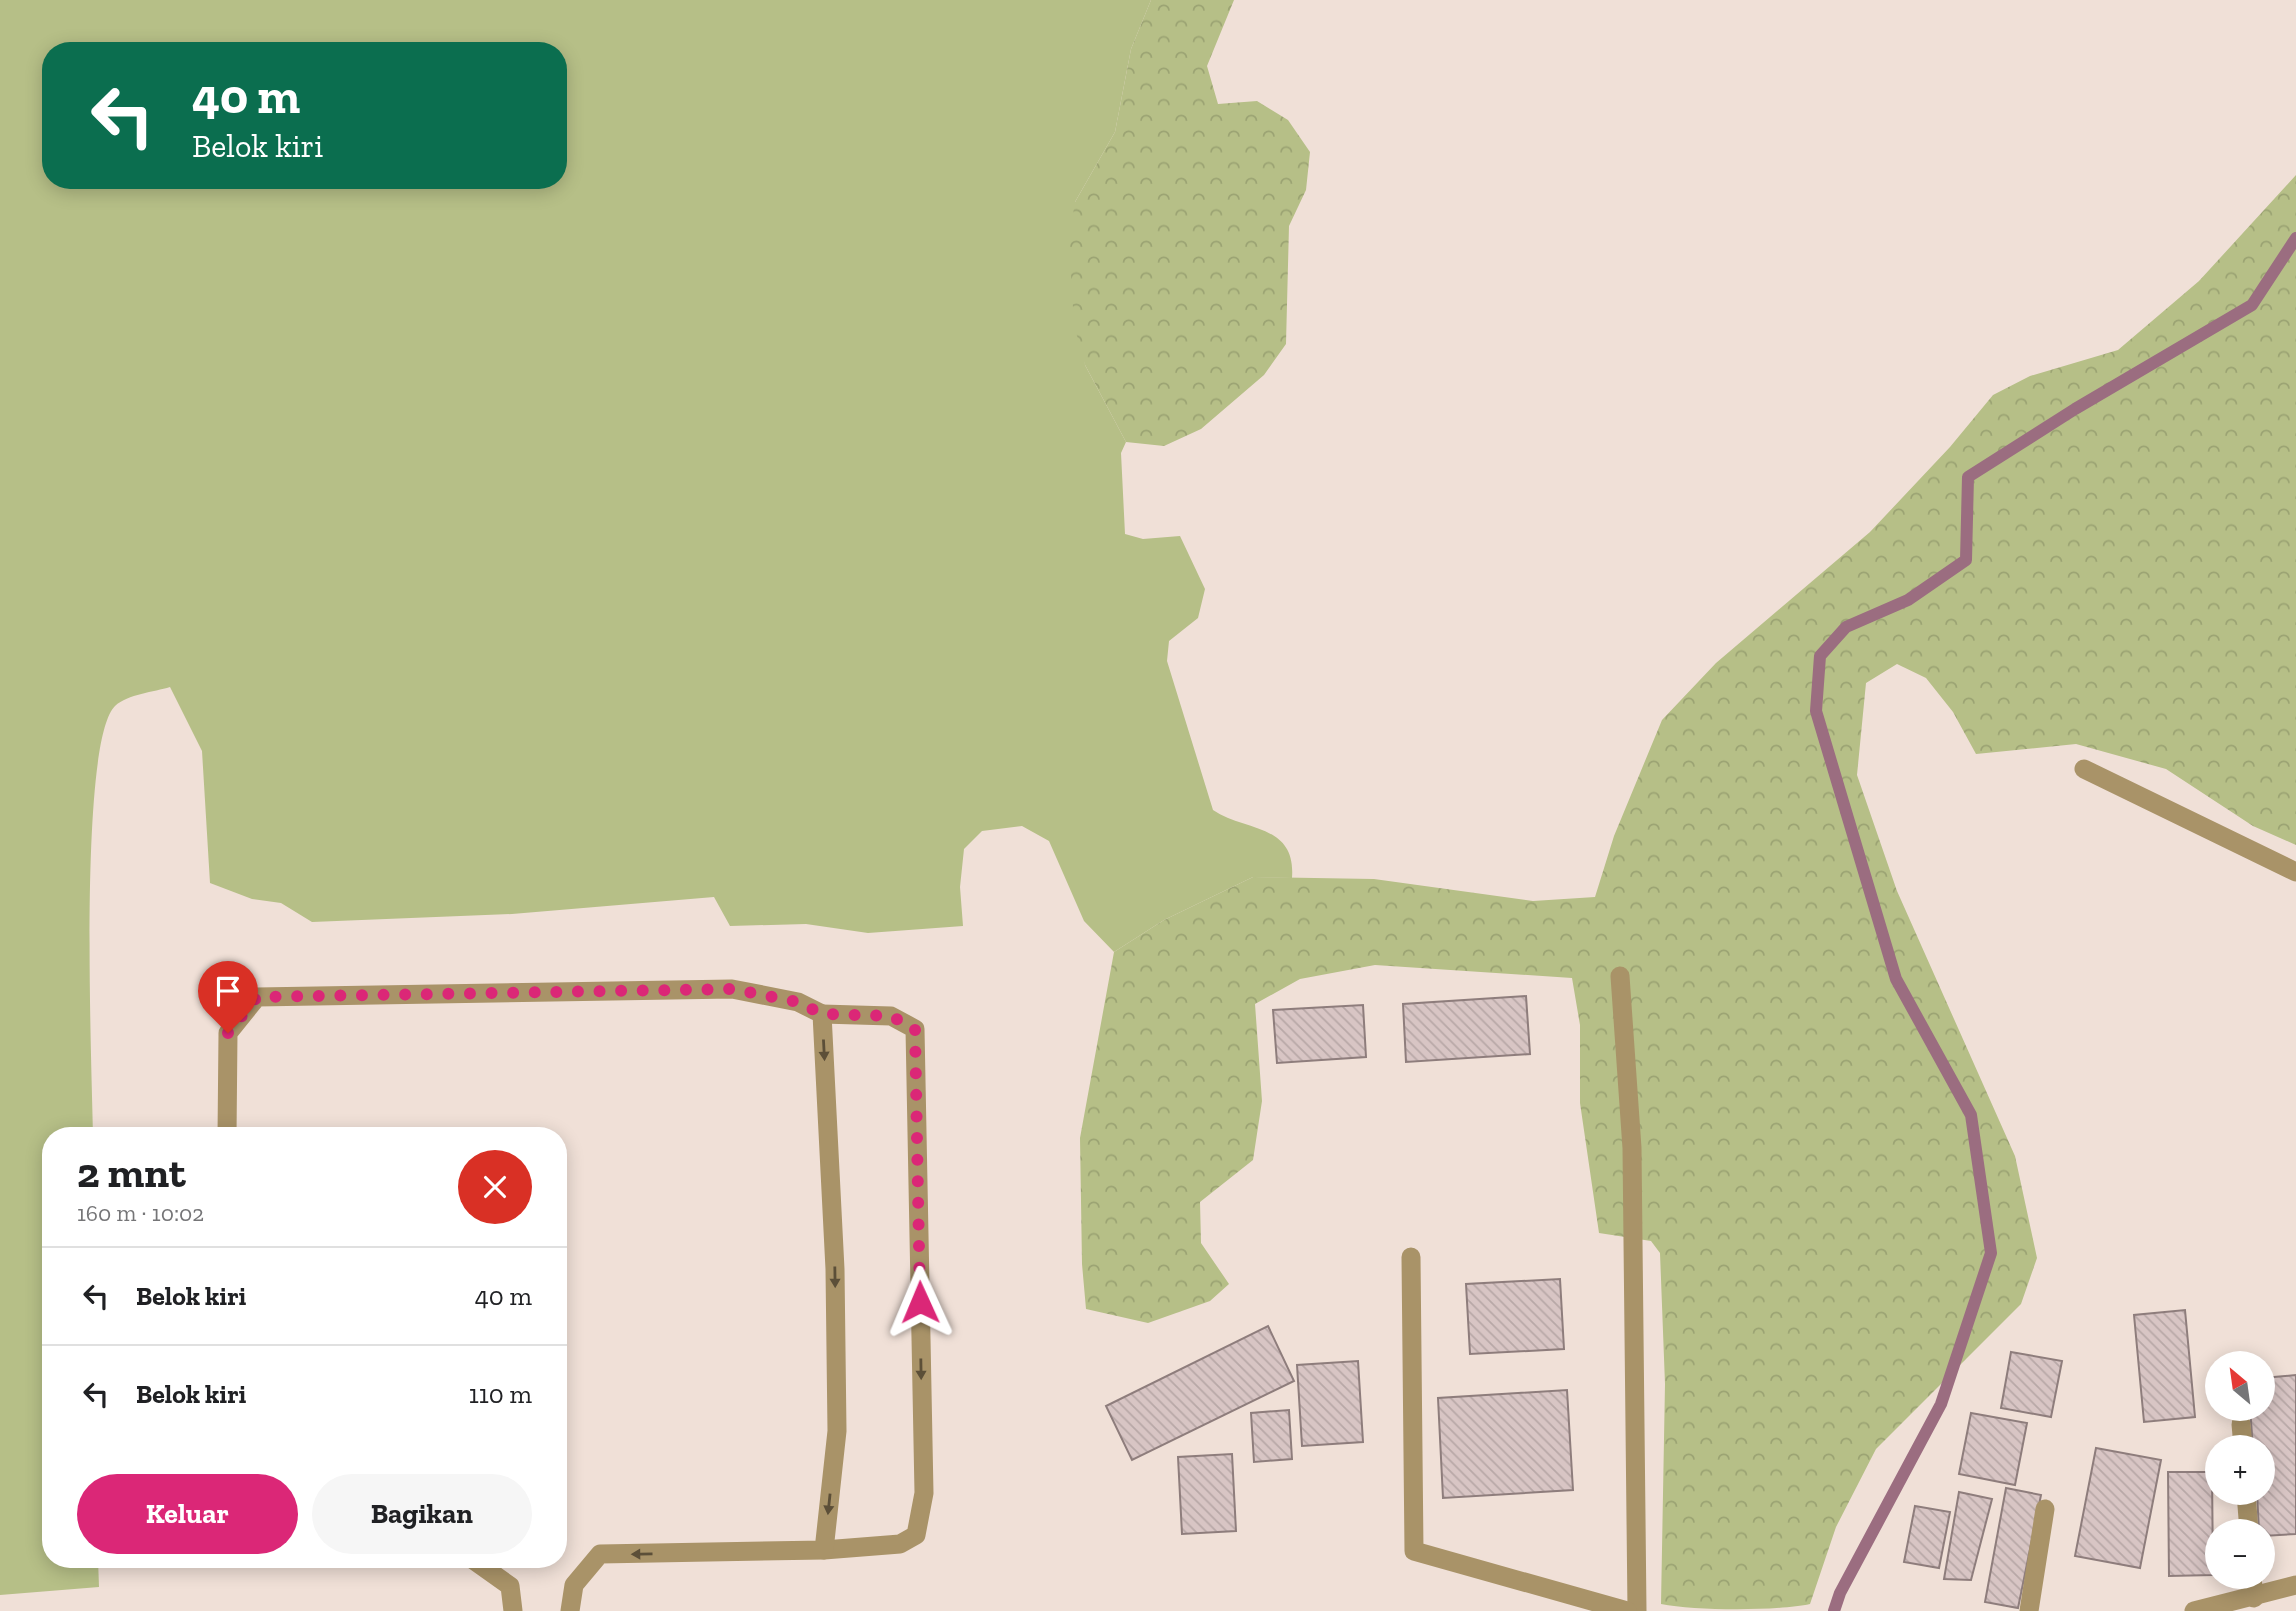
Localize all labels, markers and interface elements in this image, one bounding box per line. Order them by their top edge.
text: 40 m [192,67,300,126]
icon: left [77,70,168,161]
text: Belok kiri [192,127,323,165]
pin [198,961,258,1033]
icon: arrive [209,972,247,1010]
one-way arrow [818,1039,829,1061]
text: 2 mnt [77,1147,186,1198]
button: close [458,1150,532,1224]
text: 160 m · 10:02 [77,1199,204,1227]
position arrow [883,1265,957,1339]
one-way arrow [829,1267,840,1289]
icon: left [77,1277,115,1315]
text: Belok kiri [136,1280,246,1312]
text: 40 m [475,1280,532,1312]
north arrow [2205,1351,2275,1421]
map controls [2205,1351,2275,1589]
one-way arrow [916,1358,927,1380]
icon: left [77,1375,115,1413]
text: Belok kiri [136,1378,246,1410]
text: 110 m [469,1378,532,1410]
button: + [2205,1435,2275,1505]
button: Keluar [77,1474,298,1554]
button: Bagikan [312,1474,532,1554]
one-way arrow [824,1493,835,1515]
button: − [2205,1519,2275,1589]
one-way arrow [631,1548,653,1559]

